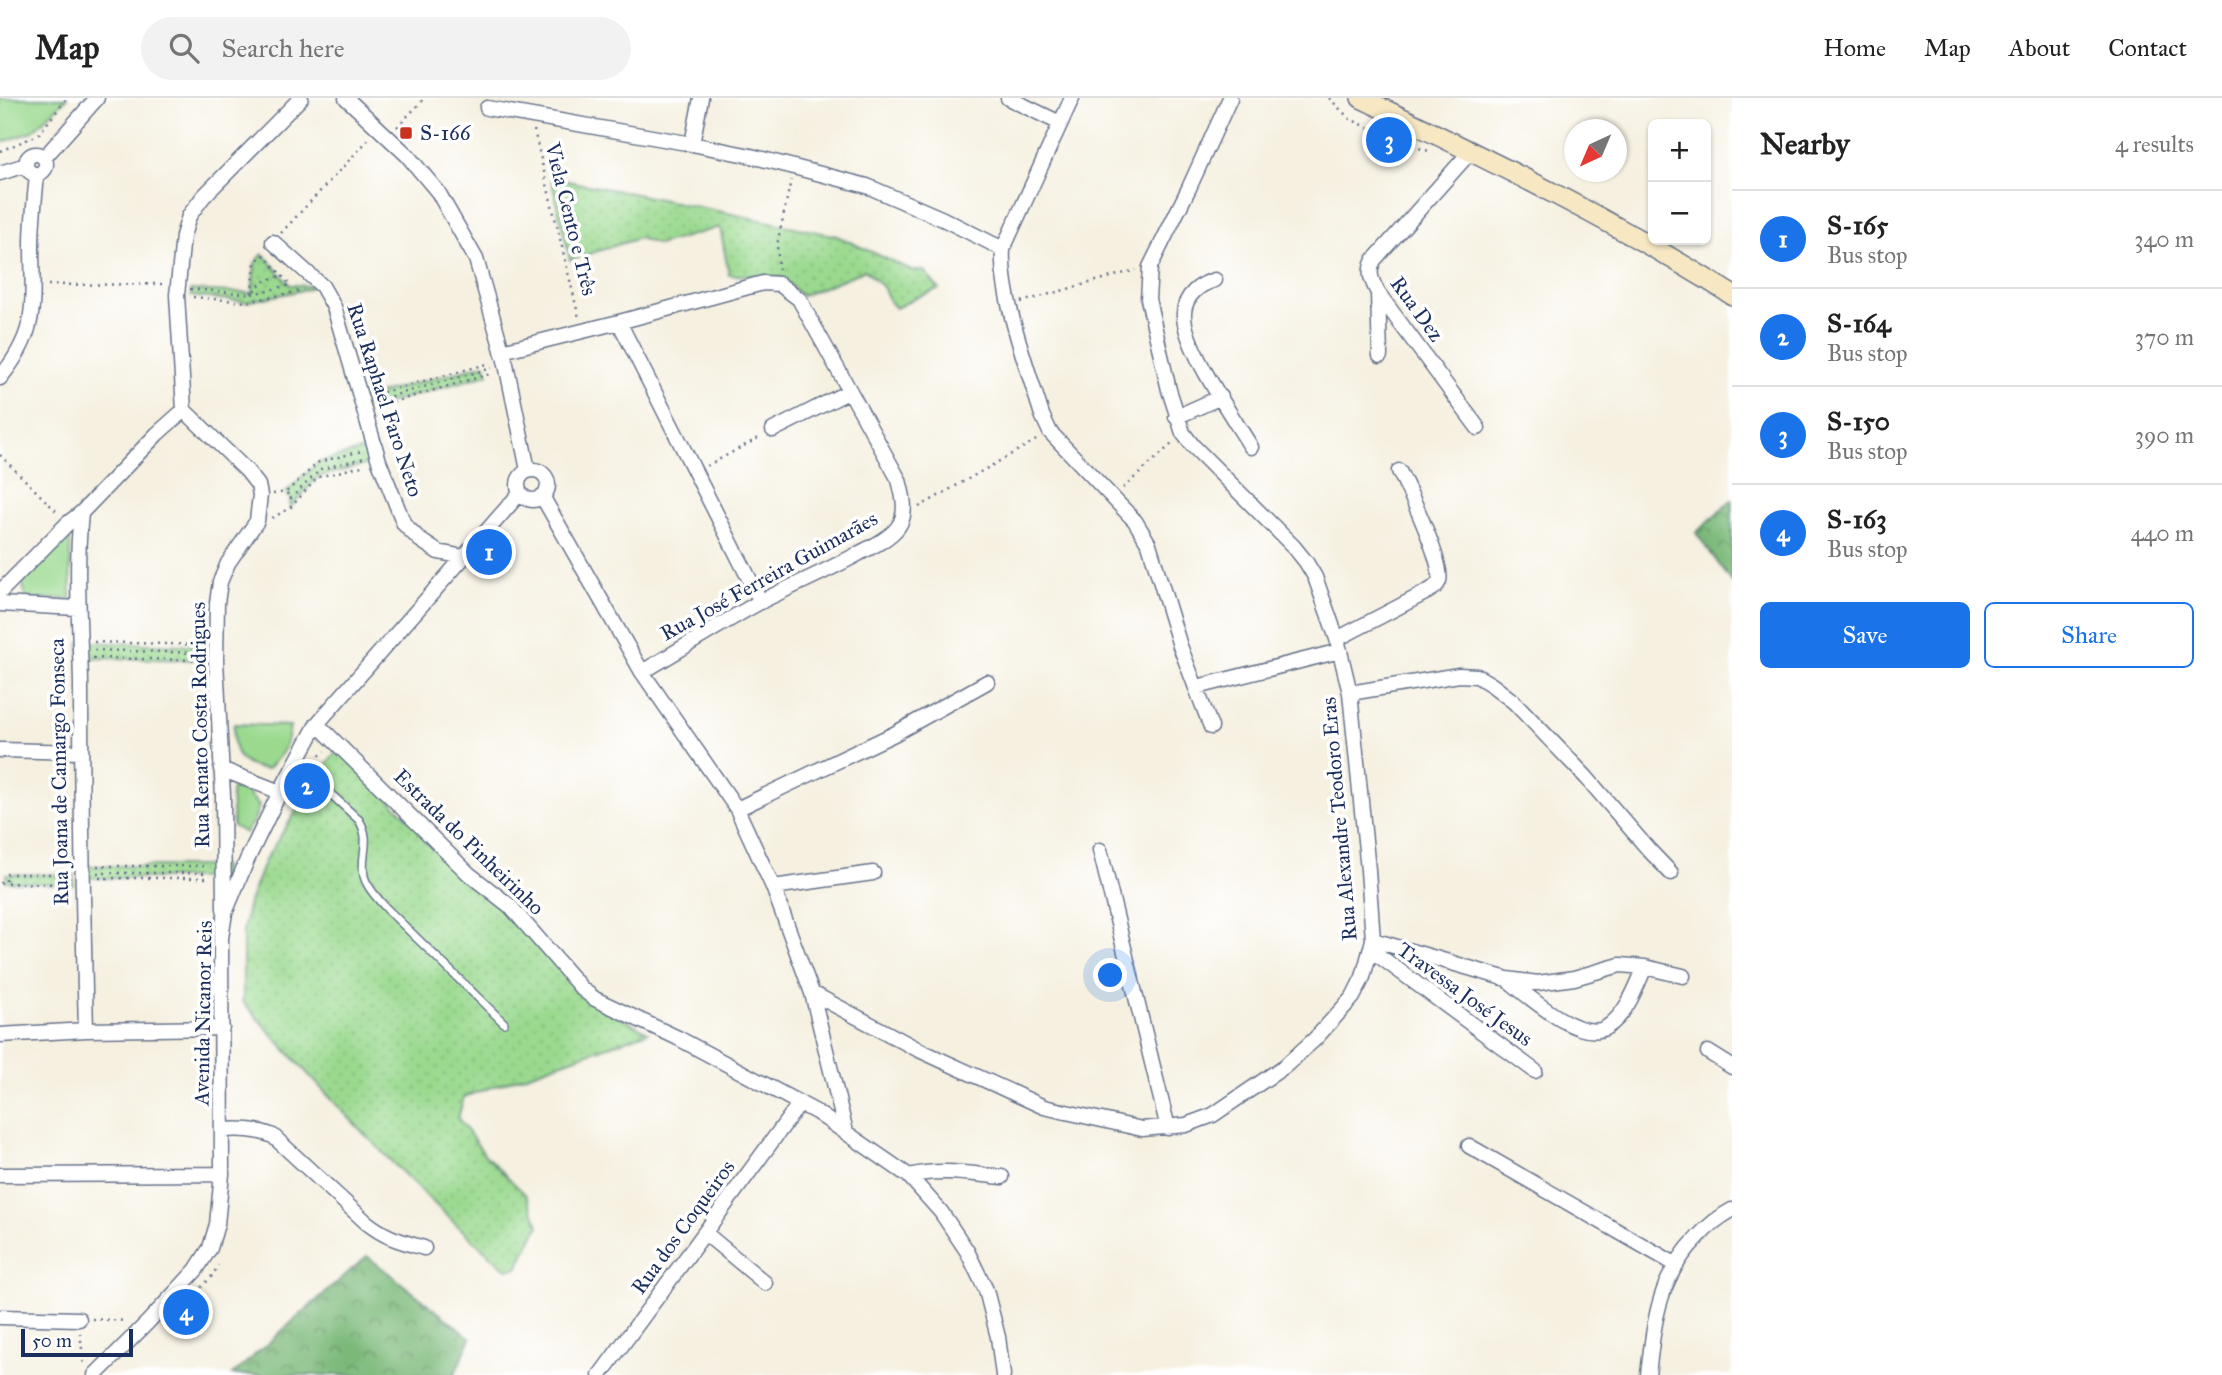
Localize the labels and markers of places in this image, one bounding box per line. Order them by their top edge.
pin: 3 [1366,114,1412,166]
place label: S-166 [420,120,472,146]
marker: S-166 [398,125,414,141]
pin: 1 [466,526,512,578]
pin: 2 [284,760,330,812]
pin: 4 [163,1286,209,1338]

